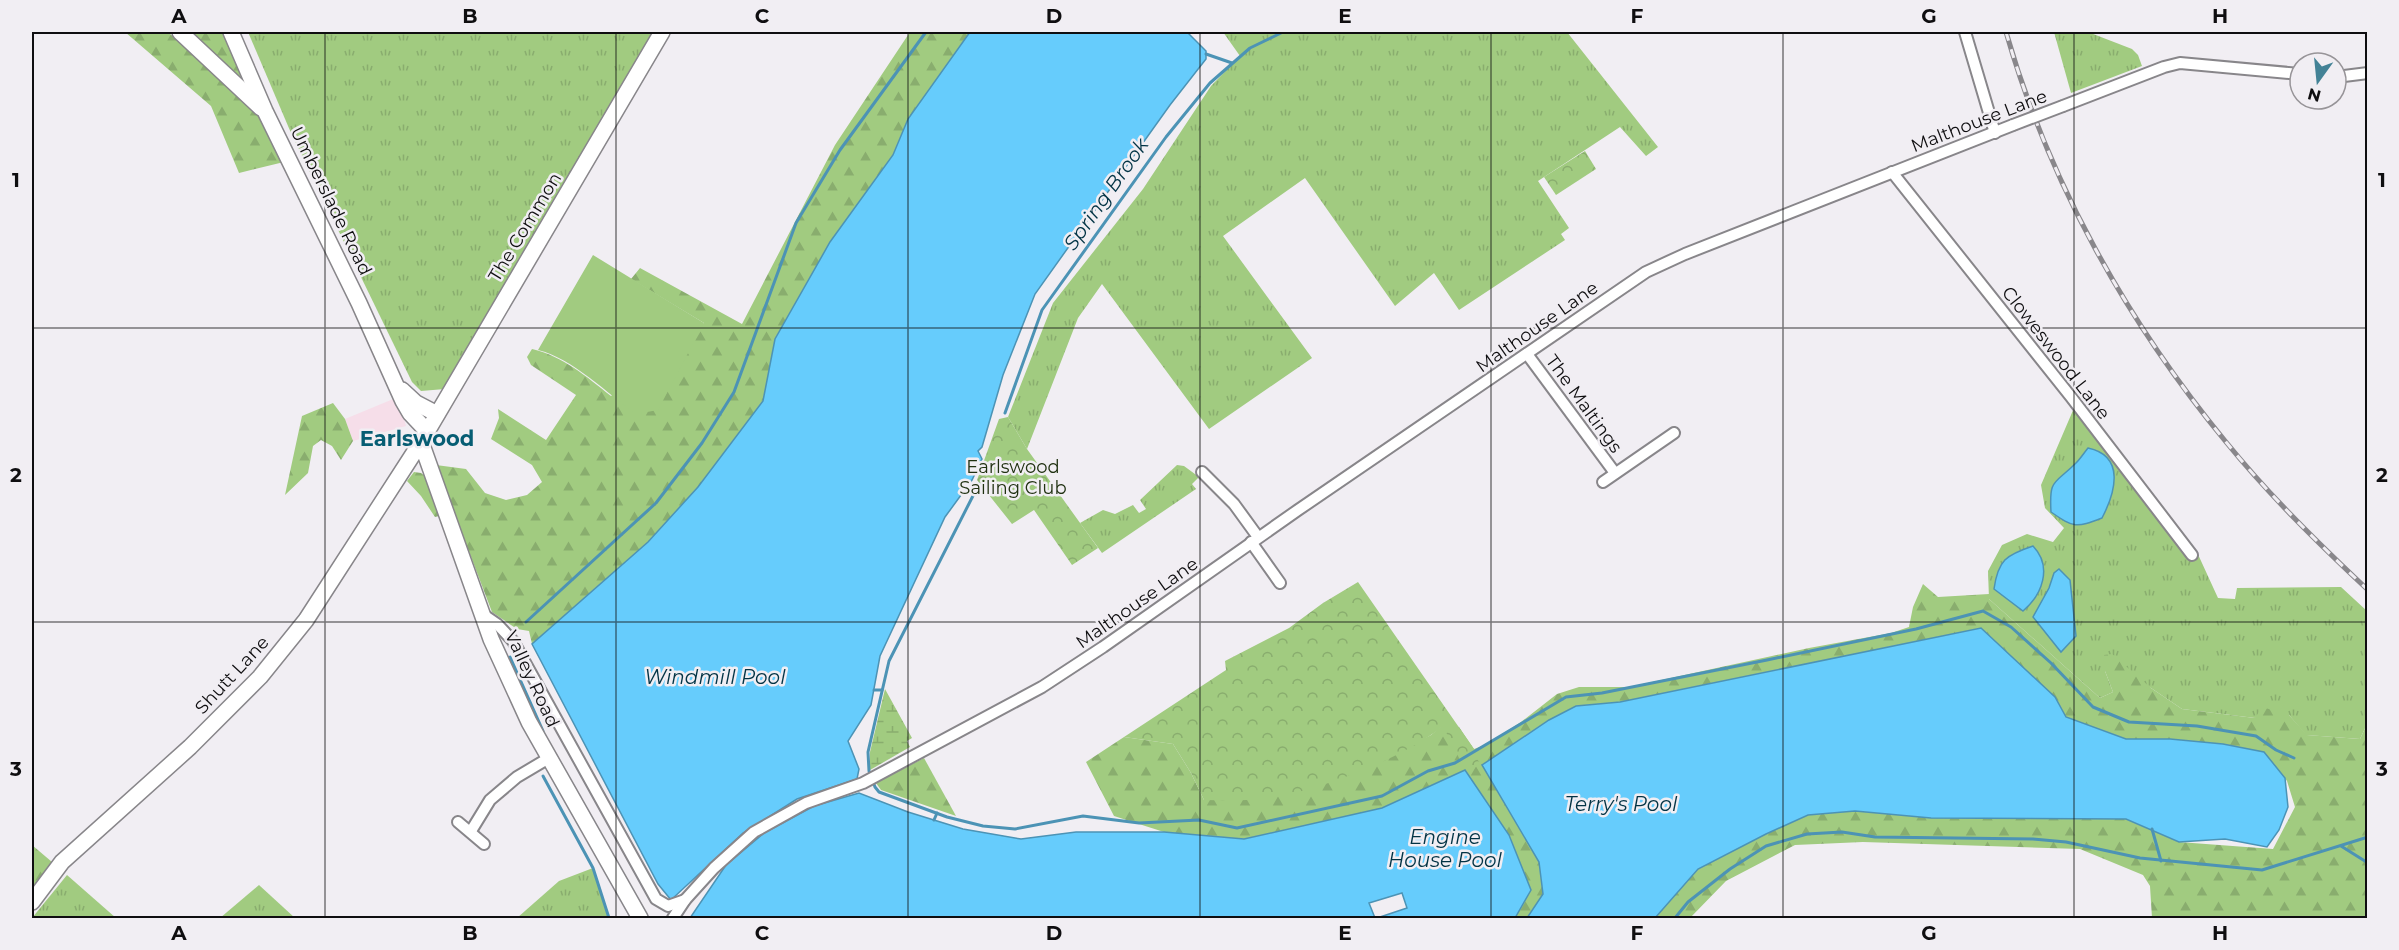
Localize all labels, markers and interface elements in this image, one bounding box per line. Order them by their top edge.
text: A [170,4,187,28]
text: B [462,4,478,28]
text: C [755,4,770,28]
text: D [1046,4,1062,28]
text: E [1338,4,1352,28]
text: F [1631,4,1644,28]
text: G [1921,4,1937,28]
text: H [2212,4,2228,28]
north arrow [2288,51,2348,111]
text: N [2306,84,2323,106]
street label: Malthouse Lane [1908,85,2050,157]
street label: Umberslade Road [285,123,377,279]
water label: Spring Brook [1058,132,1154,255]
text: 1 [12,168,20,192]
street label: The Common [484,168,566,286]
text: 1 [2378,168,2386,192]
street label: Malthouse Lane [1472,277,1602,377]
street label: Cloweswood Lane [1997,282,2115,424]
street label: The Maltings [1541,351,1627,458]
district label: Earlswood [360,426,474,451]
park label: Earlswood Sailing Club [959,456,1067,499]
text: 2 [10,463,22,487]
text: 2 [2376,463,2388,487]
street label: Malthouse Lane [1072,553,1202,653]
street label: Valley Road [500,627,564,731]
street label: Shutt Lane [190,631,274,719]
water label: Windmill Pool [644,665,786,689]
text: 3 [9,757,22,781]
text: 3 [2375,757,2388,781]
water label: Terry's Pool [1565,792,1678,816]
water label: Engine House Pool [1388,825,1503,872]
text: A [170,921,187,945]
text: B [462,921,478,945]
text: C [755,921,770,945]
text: D [1046,921,1062,945]
text: E [1338,921,1352,945]
text: F [1631,921,1644,945]
text: G [1921,921,1937,945]
text: H [2212,921,2228,945]

